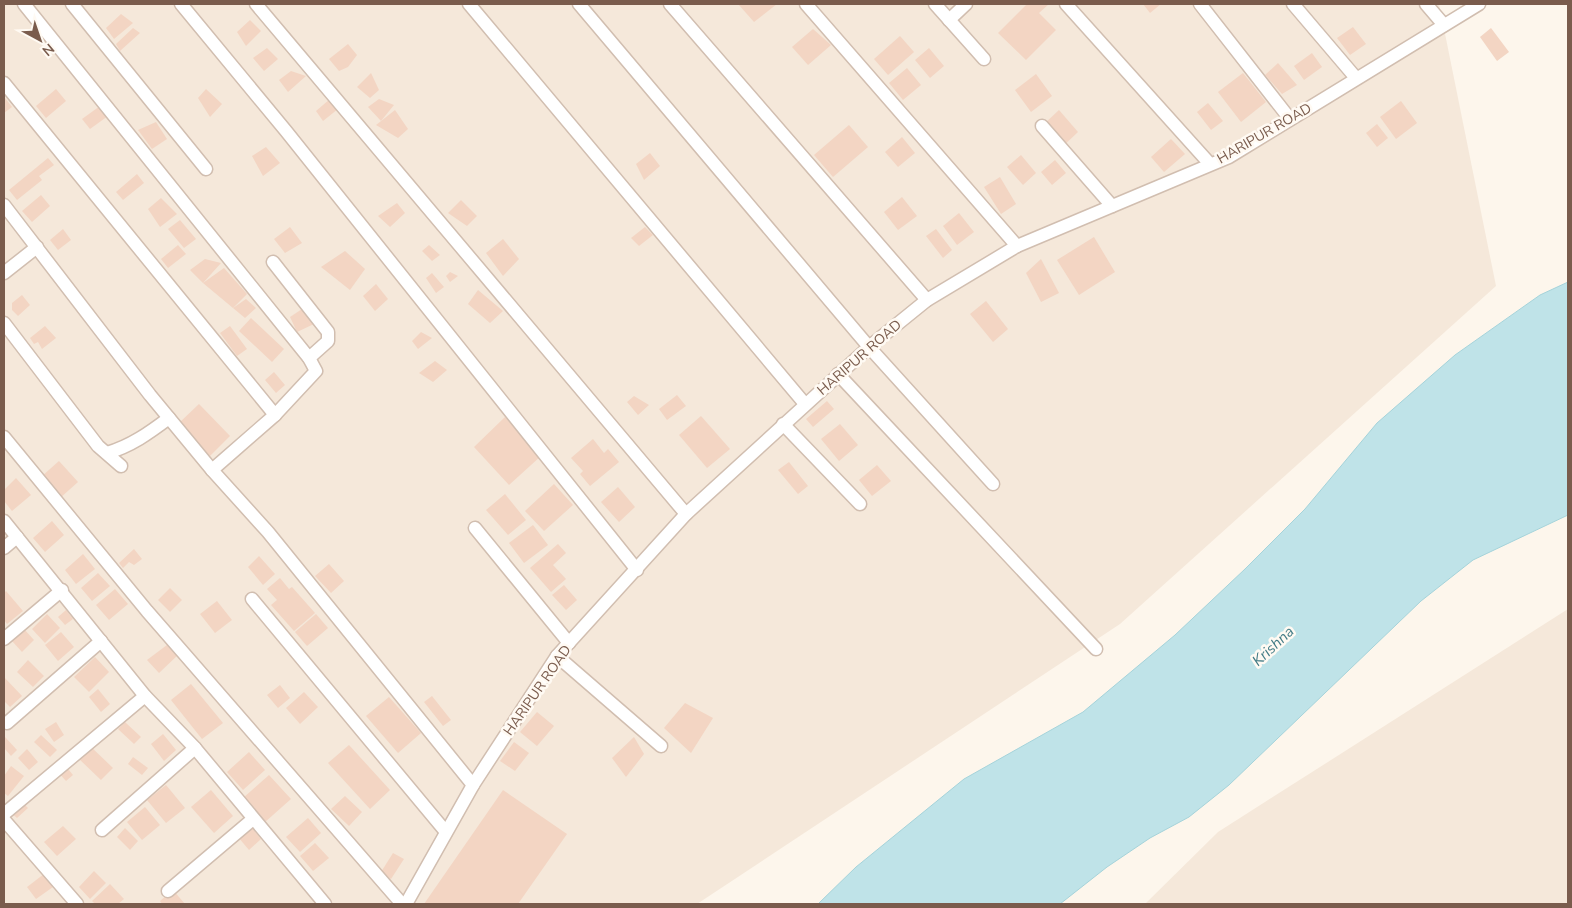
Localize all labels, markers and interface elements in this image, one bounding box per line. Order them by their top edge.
north arrow [15,15,65,65]
text: N [38,39,58,60]
street label: HARIPUR ROAD [1213,99,1315,168]
street label: HARIPUR ROAD [813,315,906,399]
water label: Krishna [1248,621,1298,671]
street label: HARIPUR ROAD [499,641,576,739]

